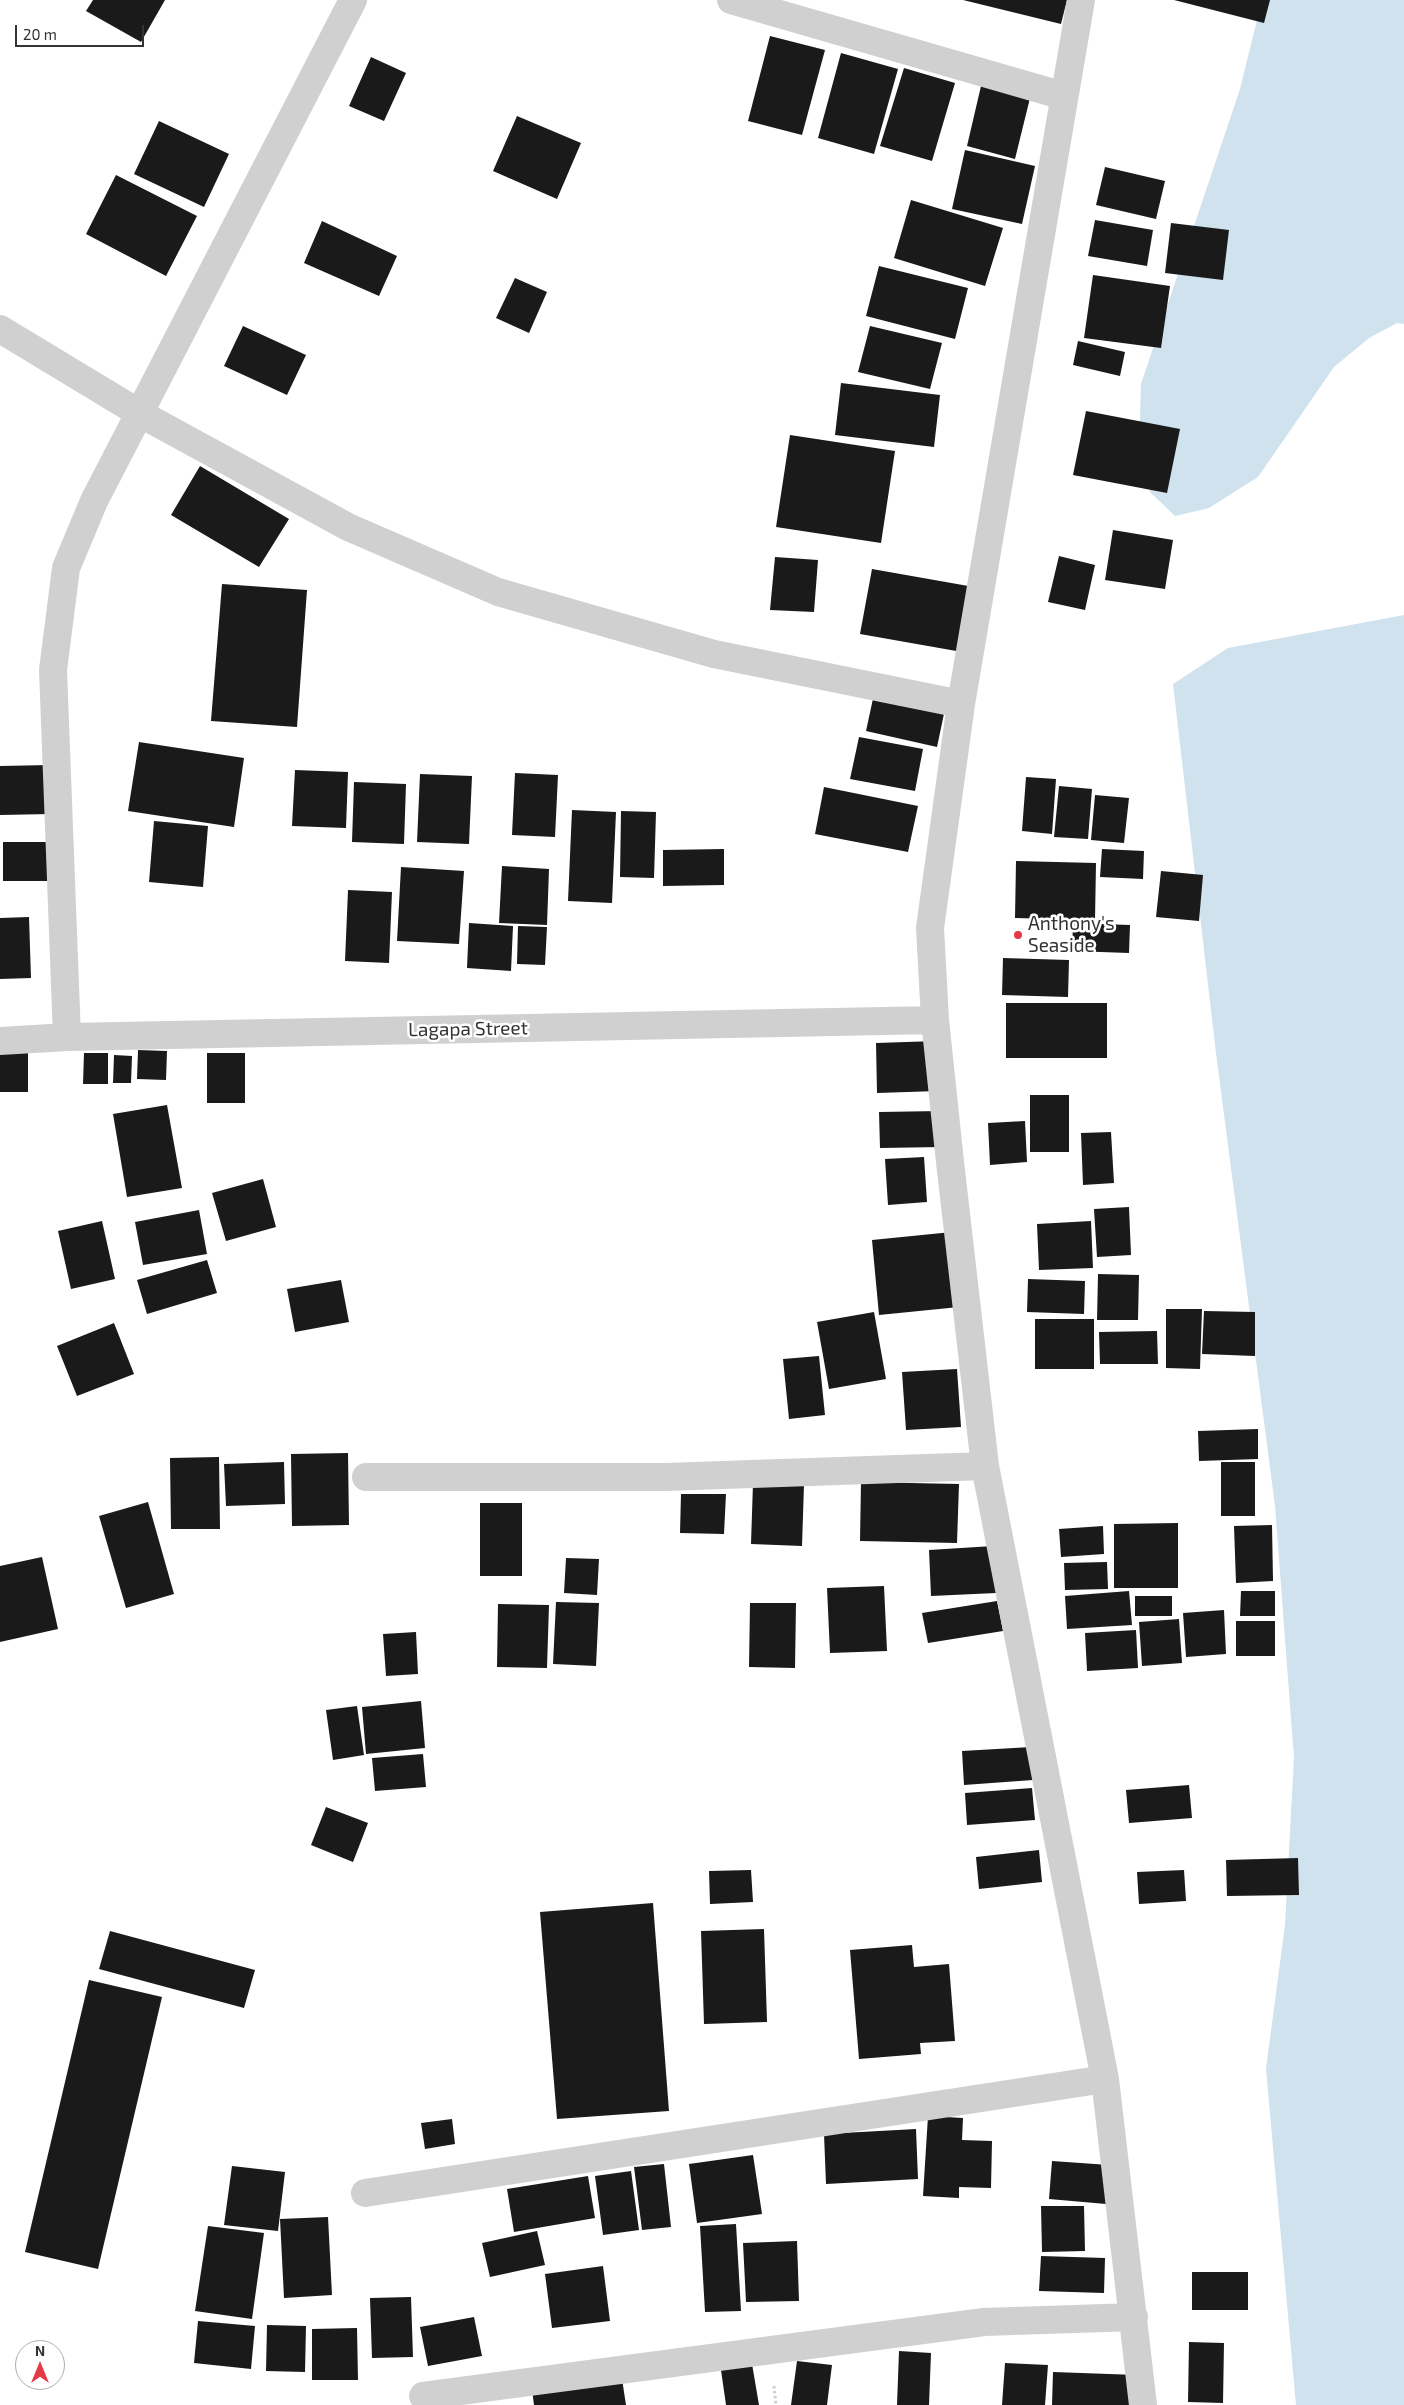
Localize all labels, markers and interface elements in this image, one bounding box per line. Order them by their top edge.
scale bar [18,15,146,47]
text: 20 m [23,25,57,43]
place label: Anthony's Seaside [1028,913,1115,957]
marker: Anthony's Seaside [1012,929,1024,941]
street label: Lagapa Street [408,1017,528,1041]
north arrow [15,2340,65,2390]
text: N [35,2342,45,2359]

